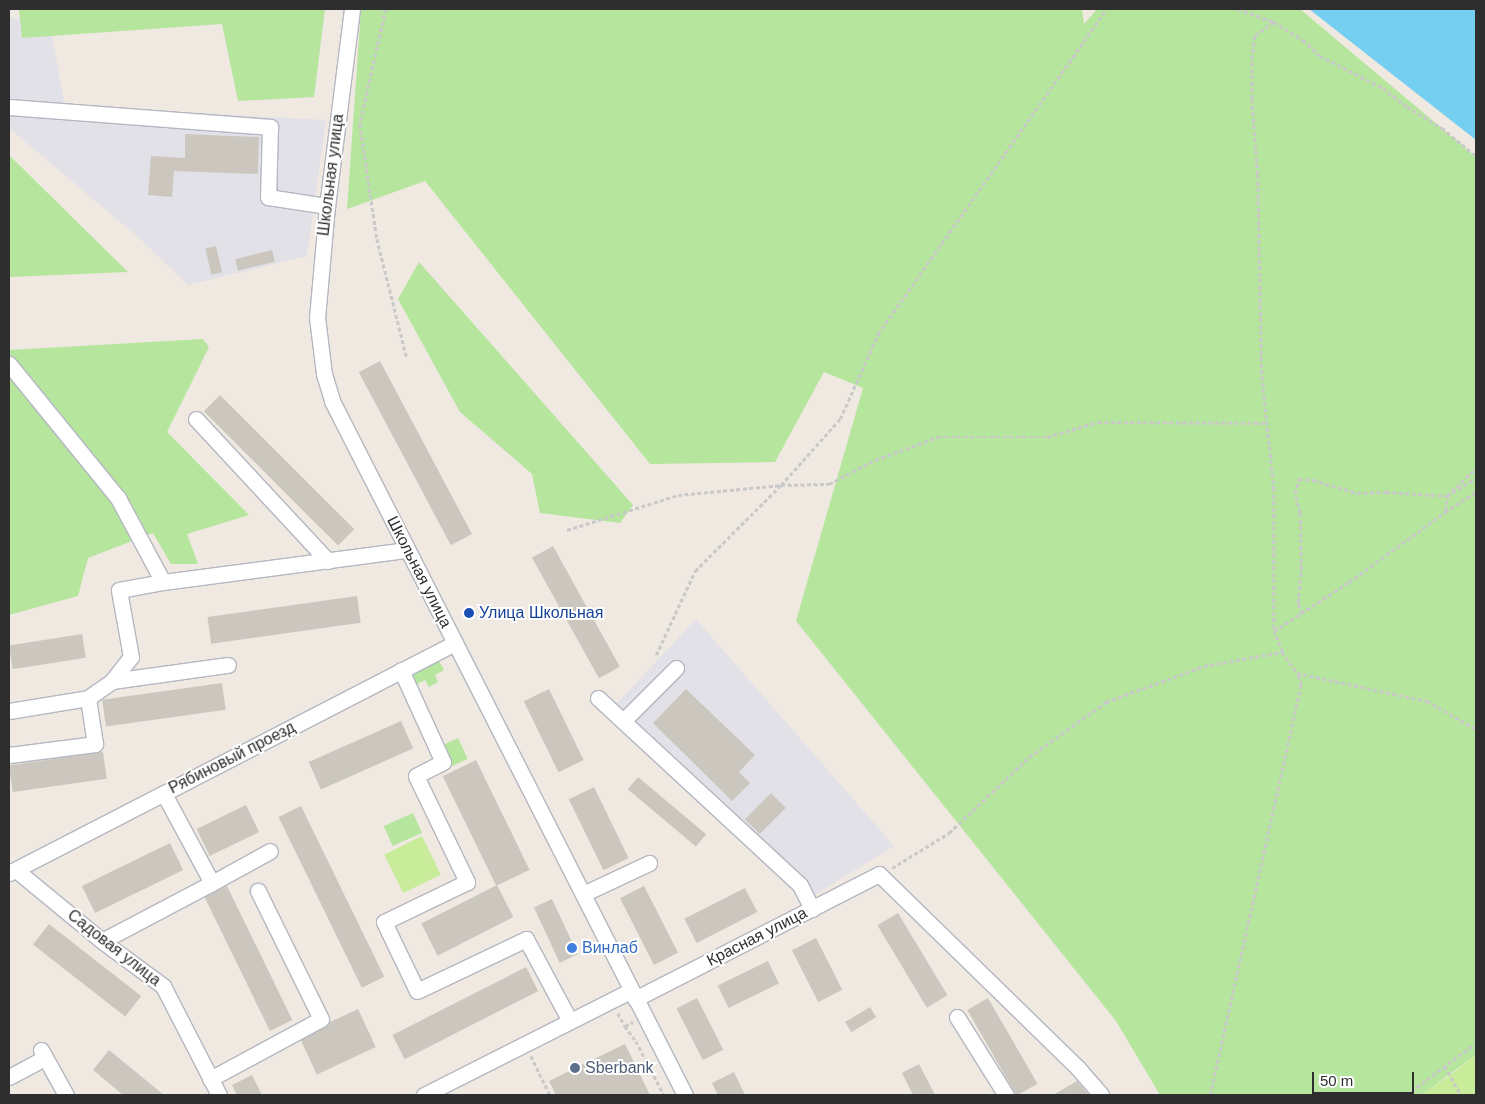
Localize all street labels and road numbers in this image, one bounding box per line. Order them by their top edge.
street label: Школьная улица [314,113,348,237]
street label: Школьная улица [383,513,455,631]
street label: Рябиновый проезд [166,718,298,798]
street label: Красная улица [704,903,810,971]
street label: Садовая улица [63,906,165,990]

